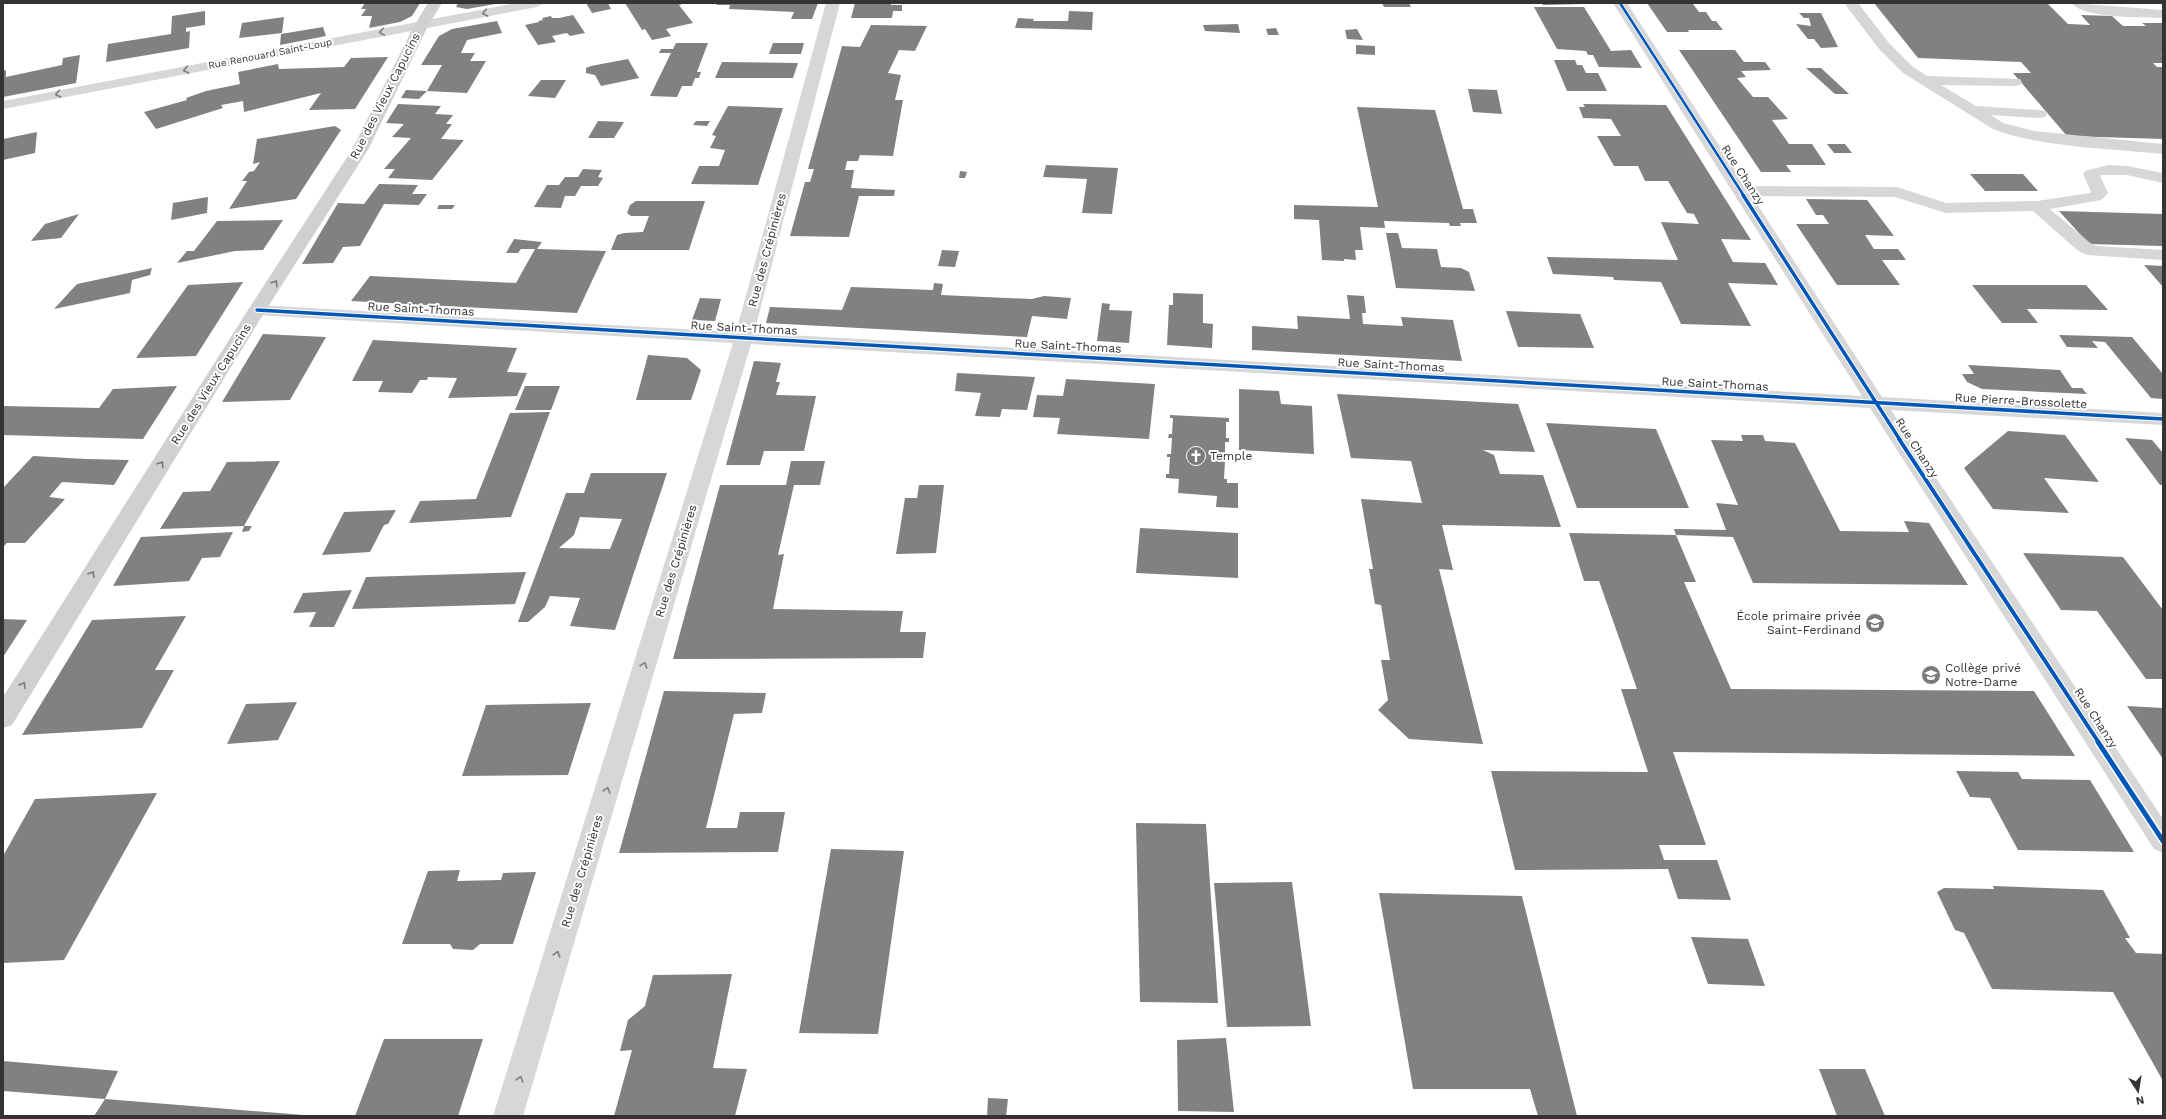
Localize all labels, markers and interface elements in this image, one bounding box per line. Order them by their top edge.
one-way arrow [482,9,488,17]
one-way arrow [379,27,385,36]
street label: Rue des Vieux Capucins [347,31,423,161]
street label: Rue Renouard Saint-Loup [207,36,333,71]
one-way arrow [183,65,189,73]
one-way arrow [55,90,61,98]
street label: Rue Chanzy [1718,142,1768,208]
street label: Rue des Crépinières [745,192,789,308]
one-way arrow [270,280,277,287]
street label: Rue Saint-Thomas [367,299,475,319]
street label: Rue Saint-Thomas [690,318,798,338]
street label: Rue des Vieux Capucins [168,321,254,447]
street label: Rue Saint-Thomas [1014,336,1122,356]
street label: Rue Saint-Thomas [1337,355,1445,375]
street label: Rue Saint-Thomas [1661,374,1769,394]
street label: Rue Pierre-Brossolette [1954,391,2088,411]
street label: Rue Chanzy [1892,415,1942,481]
church icon: Temple [1185,445,1207,467]
place label: Temple [1210,449,1252,463]
one-way arrow [156,461,164,468]
street label: Rue des Crépinières [652,503,700,619]
one-way arrow [87,571,95,578]
place label: École primaire privée Saint-Ferdinand [1737,609,1861,637]
school or university icon: École primaire privée Saint-Ferdinand [1864,612,1886,634]
place label: Collège privé Notre-Dame [1945,661,2021,689]
one-way arrow [640,662,648,669]
school or university icon: Collège privé Notre-Dame [1920,664,1942,686]
one-way arrow [18,682,26,689]
street label: Rue Chanzy [2071,685,2121,751]
one-way arrow [602,786,611,793]
street label: Rue des Crépinières [558,813,606,929]
one-way arrow [552,951,561,958]
north arrow [2118,1071,2158,1111]
one-way arrow [515,1075,523,1082]
text: N [2135,1093,2145,1107]

